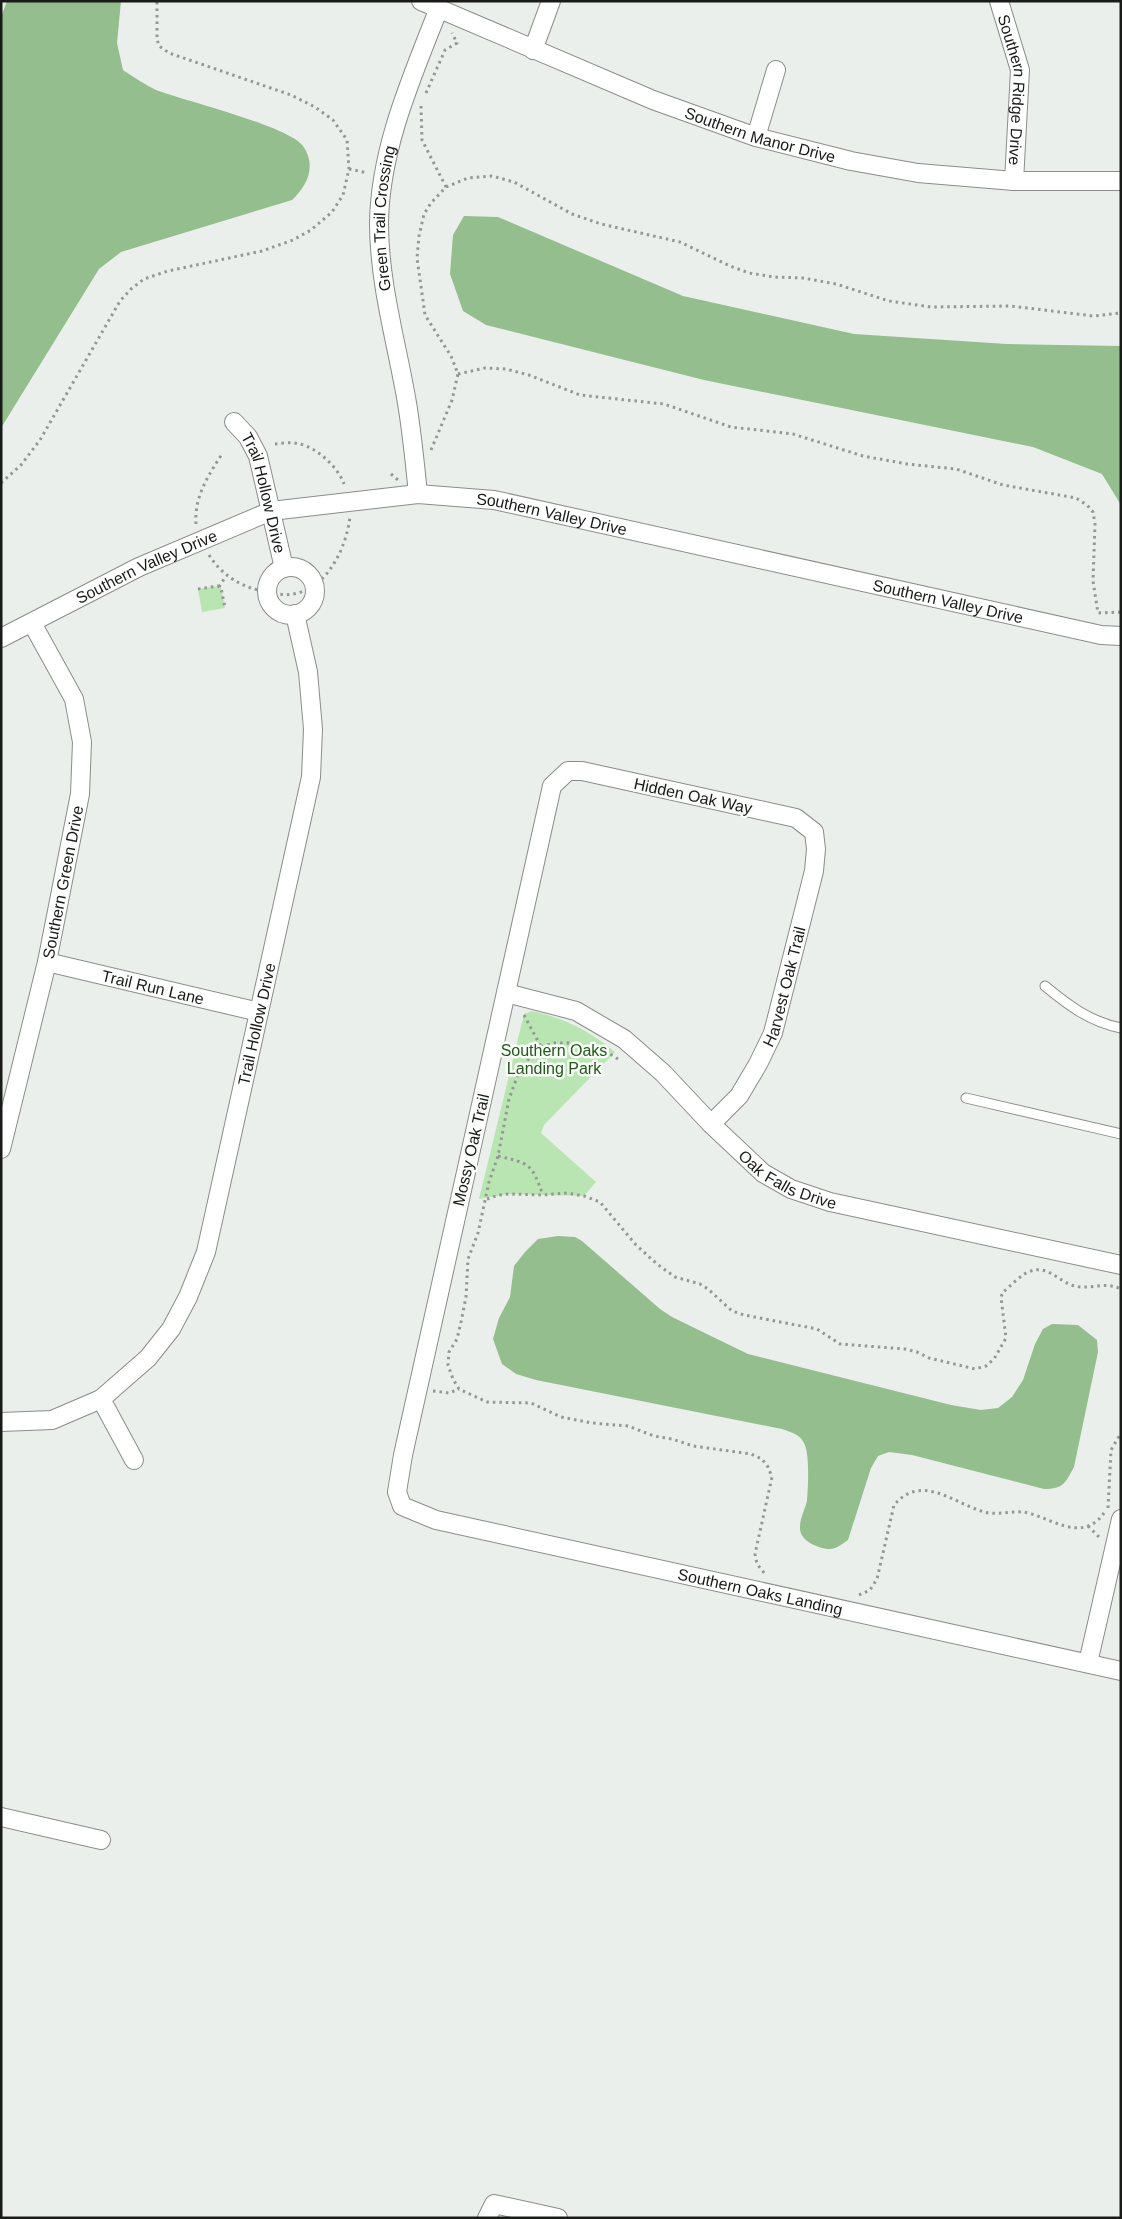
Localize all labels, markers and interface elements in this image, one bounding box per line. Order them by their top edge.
street label: Southern Ridge Drive [995,12,1029,166]
street label: Southern Manor Drive [683,104,837,165]
street label: Green Trail Crossing [370,144,398,292]
street label: Trail Hollow Drive [239,430,289,555]
street label: Southern Valley Drive [476,490,629,538]
street label: Southern Valley Drive [73,526,219,607]
street label: Southern Valley Drive [871,576,1025,626]
street label: Hidden Oak Way [632,775,754,817]
street label: Southern Green Drive [39,804,86,960]
street label: Harvest Oak Trail [759,925,808,1049]
street label: Trail Hollow Drive [235,961,278,1087]
street label: Trail Run Lane [100,967,206,1007]
park label: Southern Oaks Landing Park [501,1042,607,1077]
street label: Mossy Oak Trail [450,1092,492,1208]
street label: Oak Falls Drive [735,1146,838,1212]
street label: Southern Oaks Landing [676,1565,844,1618]

